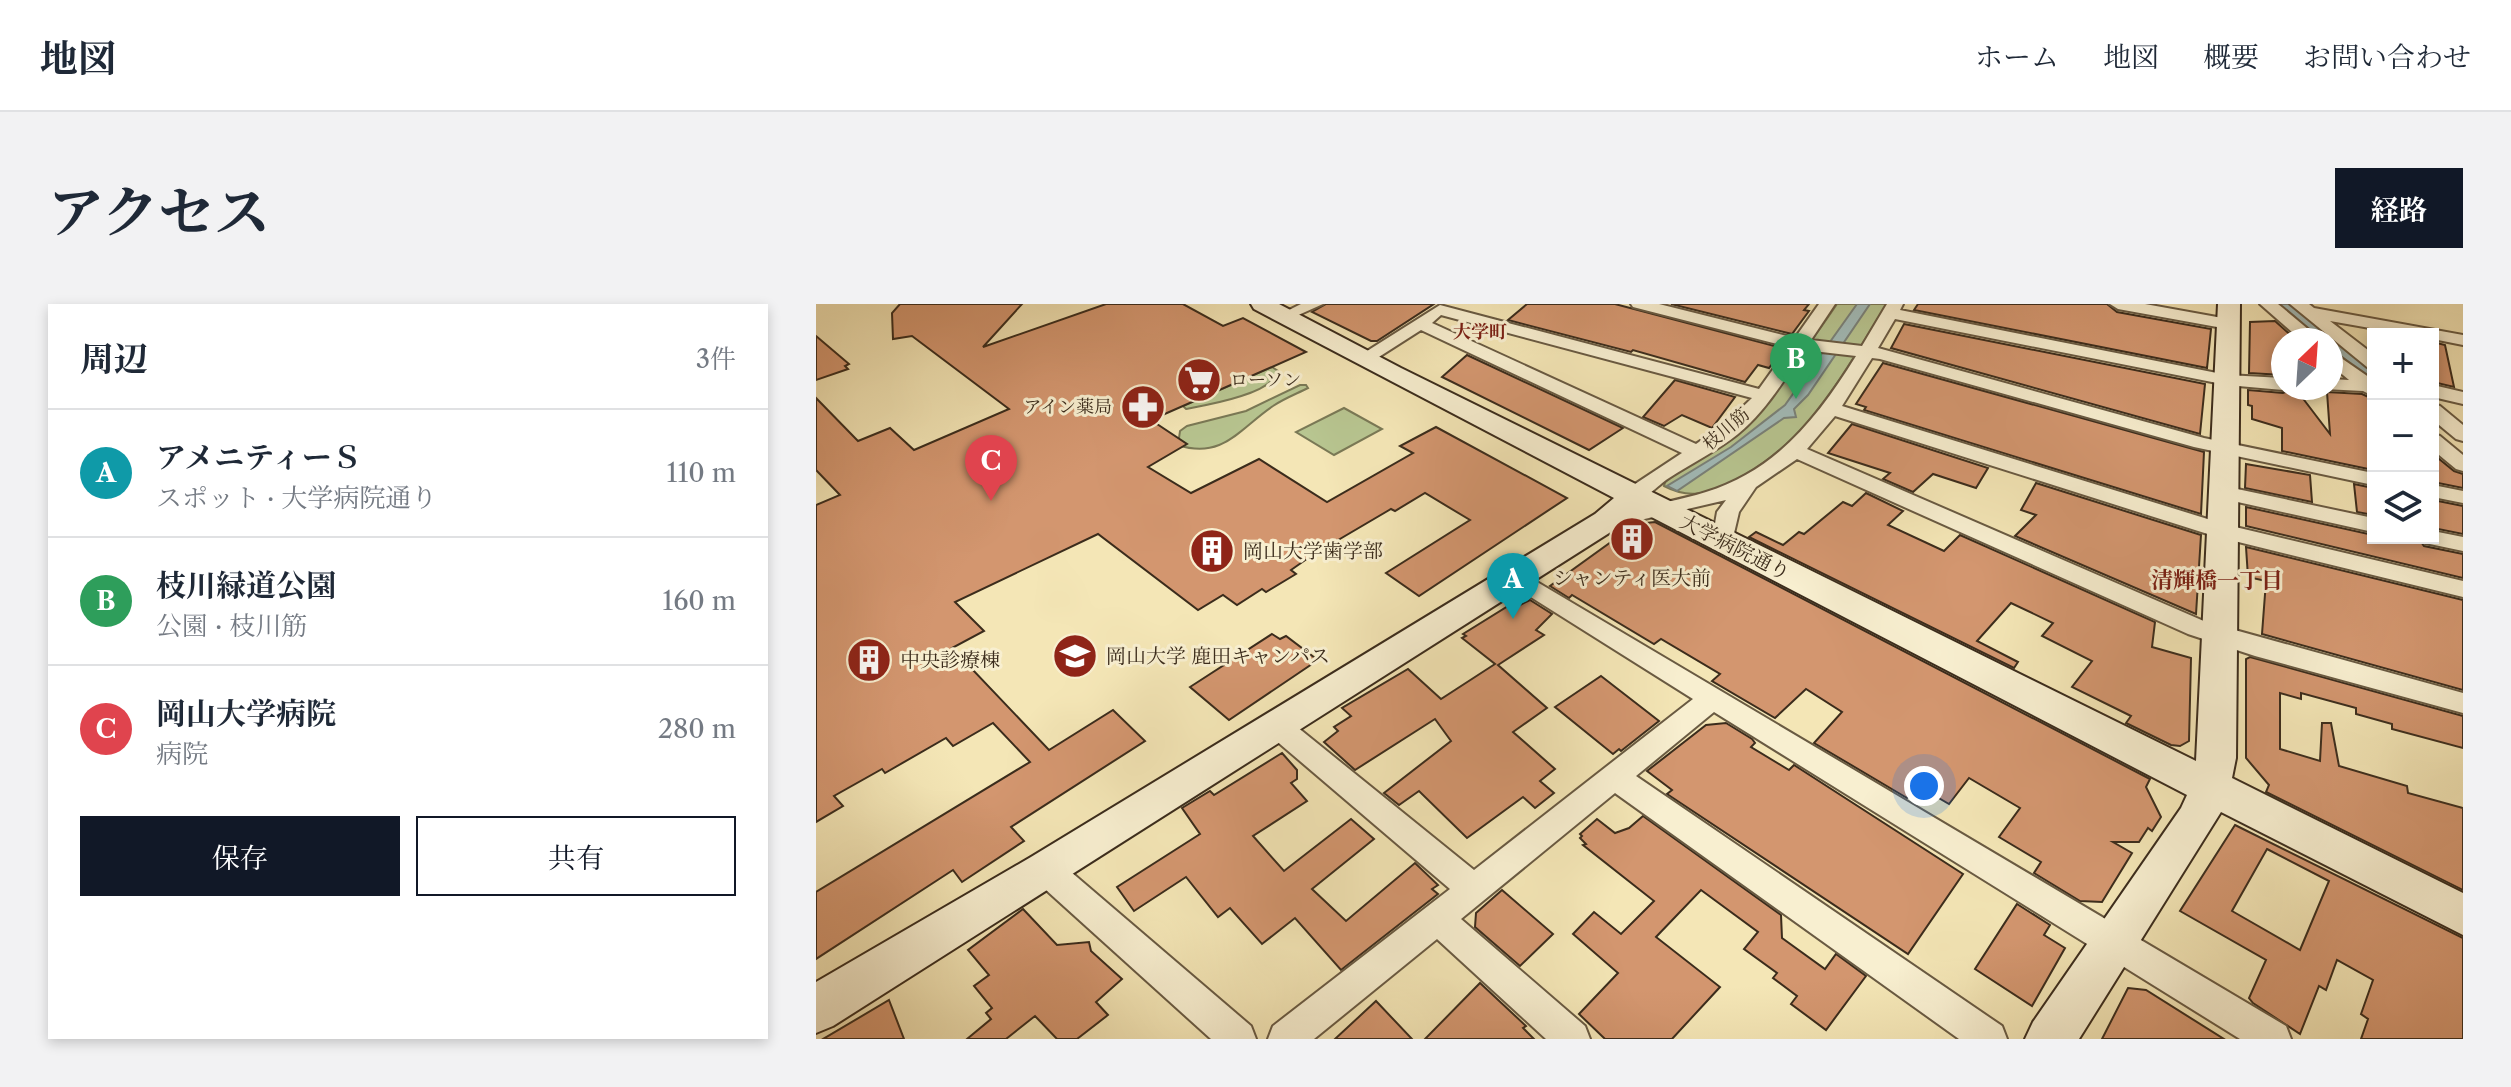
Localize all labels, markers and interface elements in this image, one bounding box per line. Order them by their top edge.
text: 地図 [40,35,116,82]
text: ホーム [1975,40,2059,74]
text: 地図 [2103,40,2159,74]
text: 概要 [2203,40,2259,74]
text: お問い合わせ [2303,40,2471,74]
button: 経路 [2335,168,2463,248]
text: アクセス [48,178,270,247]
district label: 大学町 [1453,321,1507,343]
north arrow [2271,328,2343,400]
map controls [2367,328,2439,544]
button: + [2367,328,2439,400]
pin: B [1770,333,1822,399]
text: 周辺 [80,338,148,380]
text: 3件 [696,343,736,375]
supermarket icon: ローソン [1175,356,1223,404]
place label: ローソン [1230,369,1301,391]
pharmacy icon: アイン薬局 [1119,383,1167,431]
place label: アイン薬局 [1024,396,1112,418]
button: − [2367,400,2439,472]
street label: 枝川筋 [1698,403,1754,455]
pin: C [965,435,1017,501]
text: アメニティーＳ [156,439,362,476]
text: A [96,457,116,489]
text: 110 m [667,457,736,489]
button: layers [2367,472,2439,544]
text: スポット · 大学病院通り [156,482,437,514]
street label: 大学病院通り [1676,509,1794,585]
building icon: シャンティ医大前 [1608,515,1656,563]
building icon: 岡山大学歯学部 [1188,527,1236,575]
place label: 岡山大学歯学部 [1243,539,1383,563]
pin: A [1487,553,1539,619]
place label: シャンティ医大前 [1553,566,1711,590]
text: 枝川緑道公園 [156,567,336,604]
district label: 清輝橋一丁目 [2151,567,2283,594]
text: B [96,585,116,617]
text: 160 m [662,585,736,617]
text: 公園 · 枝川筋 [156,610,307,642]
school or university icon: 岡山大学 鹿田キャンパス [1051,632,1099,680]
building icon: 中央診療棟 [845,636,893,684]
place label: 岡山大学 鹿田キャンパス [1106,644,1330,668]
place label: 中央診療棟 [900,648,1000,672]
text: 岡山大学病院 [156,695,336,732]
text: C [96,713,116,745]
text: 280 m [658,713,736,745]
text: 病院 [156,738,208,770]
your location [1904,766,1944,806]
button: 保存 [80,816,400,896]
button: 共有 [416,816,736,896]

